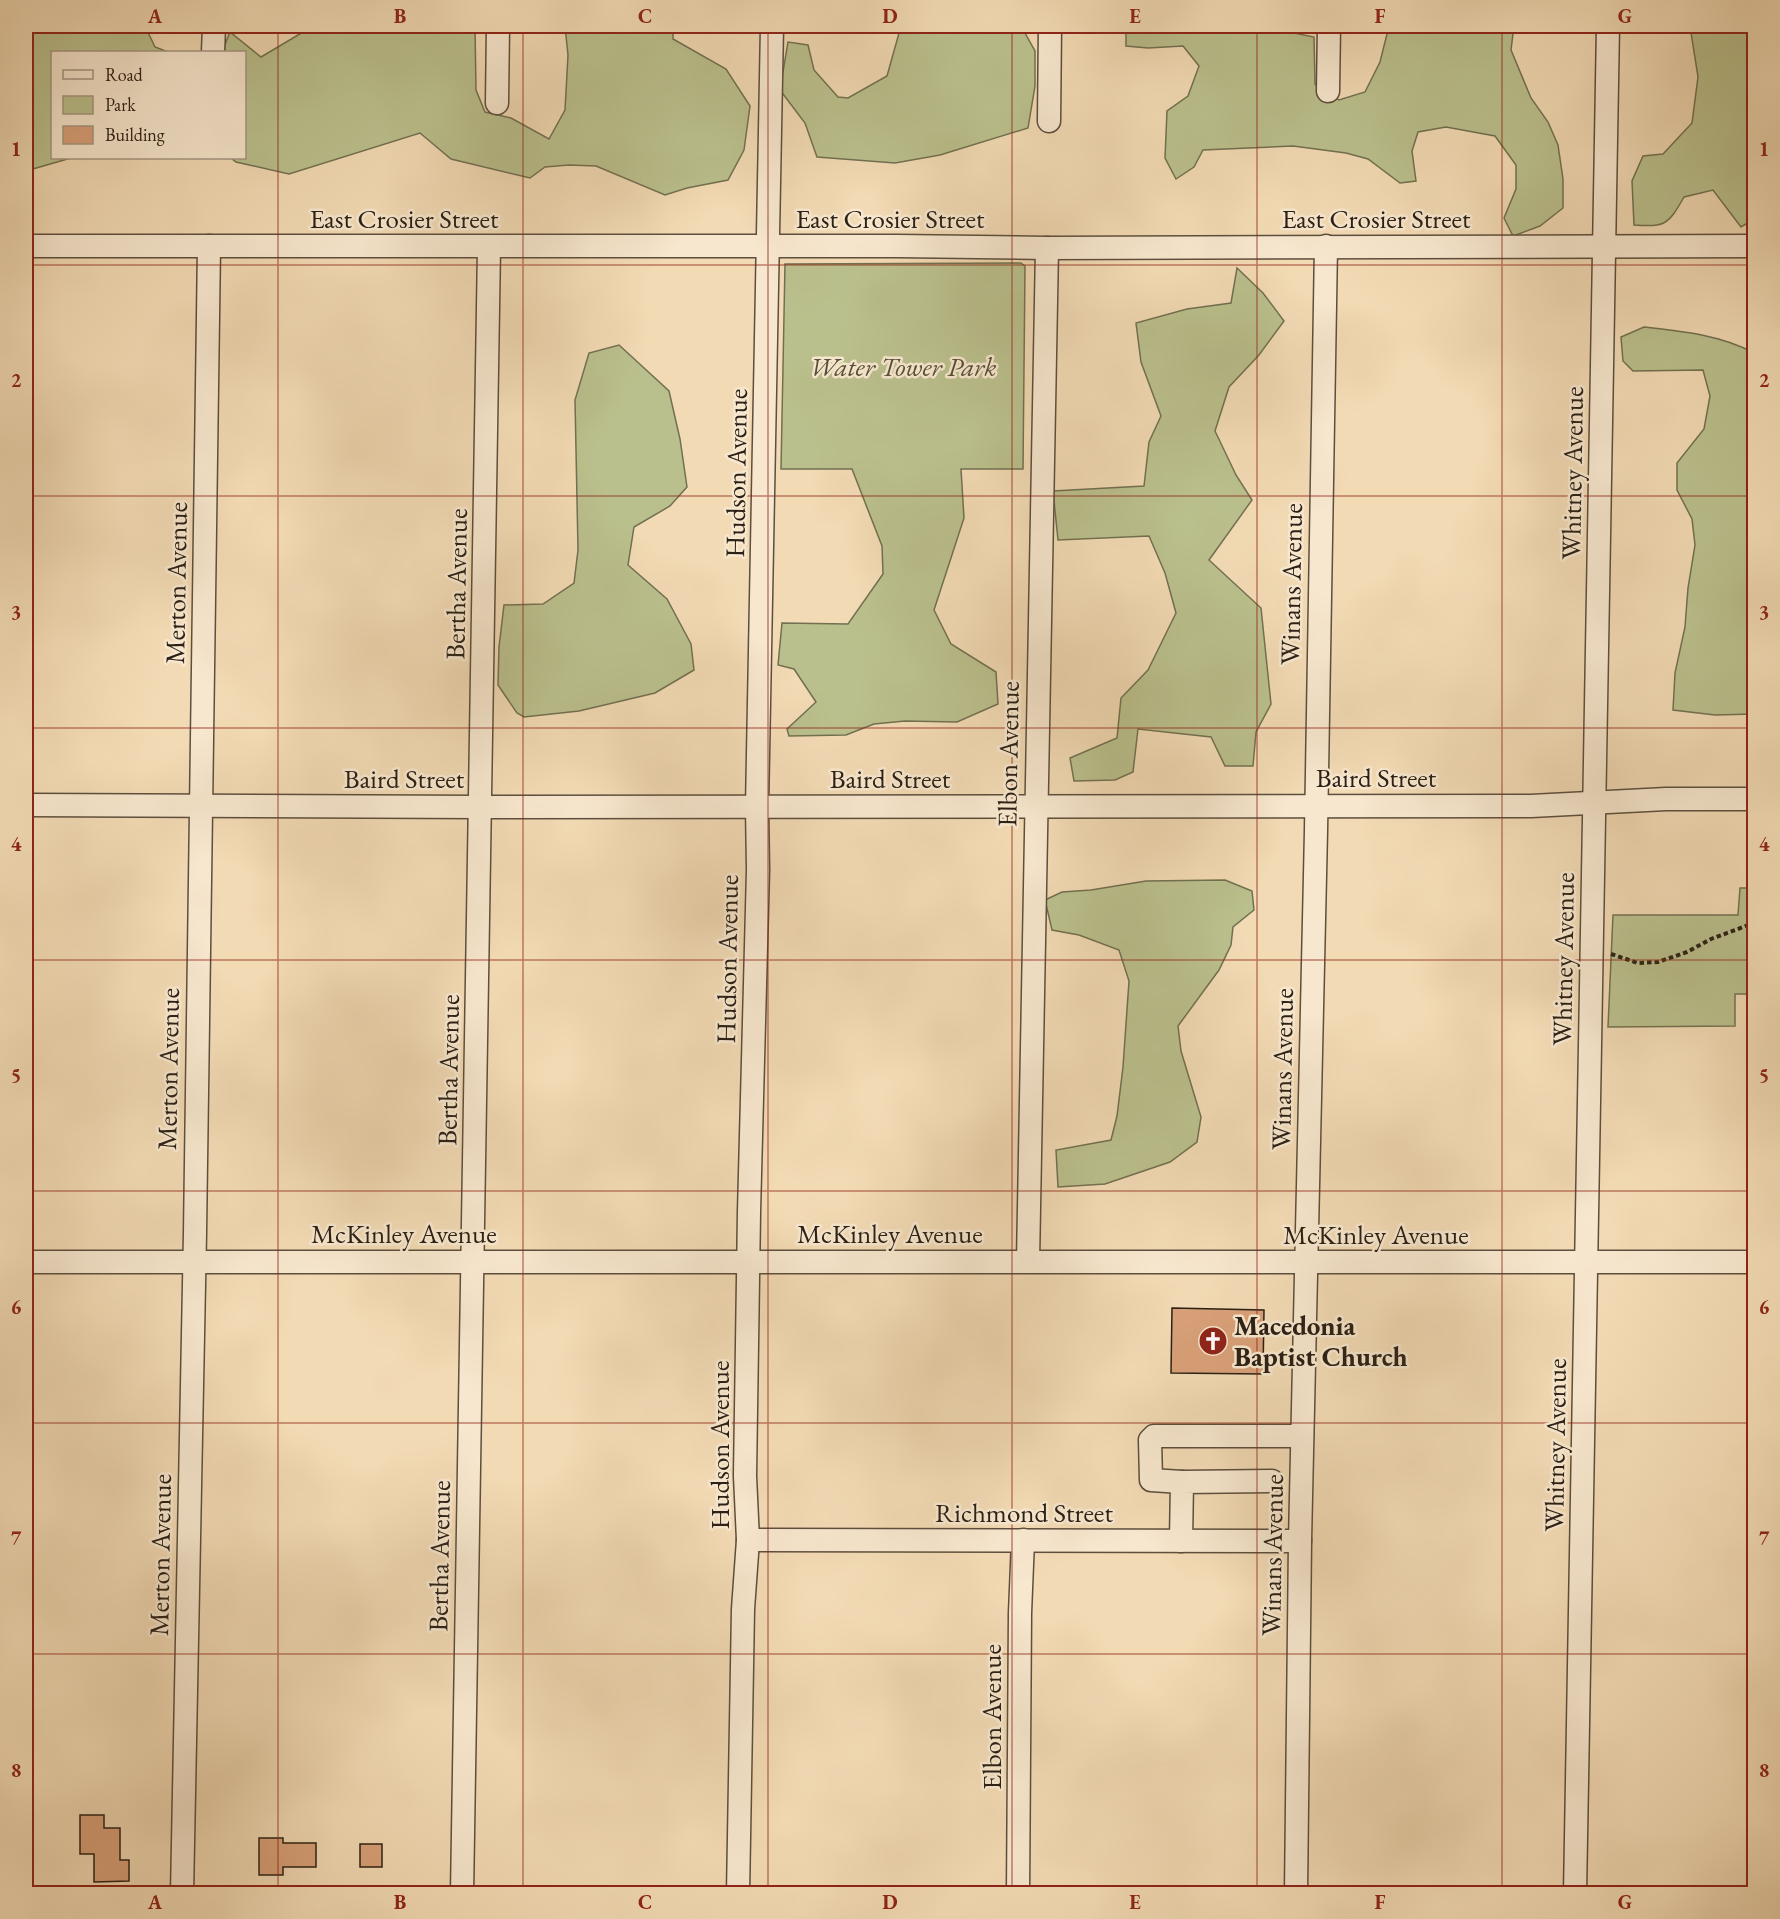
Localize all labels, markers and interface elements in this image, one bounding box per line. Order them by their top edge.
text: A [147,3,163,29]
text: B [394,3,406,29]
text: C [638,3,652,29]
text: D [882,3,898,29]
text: E [1129,3,1141,29]
text: F [1375,3,1386,29]
text: G [1618,3,1632,29]
legend [51,51,246,159]
text: Road [105,63,144,86]
text: Park [105,93,136,116]
text: Building [105,123,165,146]
text: 1 [11,136,21,162]
text: 1 [1759,136,1769,162]
street label: East Crosier Street [309,201,499,236]
street label: East Crosier Street [795,201,985,236]
street label: East Crosier Street [1281,201,1471,236]
park label: Water Tower Park [809,349,997,384]
text: 2 [11,367,22,393]
text: 2 [1759,367,1770,393]
street label: Whitney Avenue [1553,386,1591,560]
street label: Hudson Avenue [717,388,755,558]
street label: Merton Avenue [157,502,195,664]
street label: Winans Avenue [1272,503,1310,665]
street label: Bertha Avenue [437,508,475,660]
text: 3 [11,599,21,625]
text: 3 [1759,599,1769,625]
street label: Elbon Avenue [989,681,1027,827]
street label: Baird Street [1316,760,1437,795]
street label: Baird Street [344,761,465,796]
street label: Baird Street [830,761,951,796]
text: 4 [11,831,22,857]
text: 4 [1759,831,1770,857]
street label: Whitney Avenue [1544,872,1582,1046]
street label: Hudson Avenue [708,874,746,1044]
street label: Merton Avenue [149,988,187,1150]
street label: Winans Avenue [1263,988,1301,1150]
street label: Bertha Avenue [429,994,467,1146]
text: 5 [11,1062,21,1088]
text: 5 [1759,1062,1769,1088]
street label: McKinley Avenue [311,1216,497,1251]
street label: McKinley Avenue [797,1216,983,1251]
street label: McKinley Avenue [1283,1217,1469,1252]
text: 6 [11,1294,22,1320]
text: 6 [1759,1294,1770,1320]
place label: Macedonia Baptist Church [1234,1308,1408,1374]
church icon: Macedonia Baptist Church [1197,1325,1229,1357]
street label: Whitney Avenue [1536,1358,1574,1532]
street label: Hudson Avenue [702,1361,737,1530]
street label: Merton Avenue [141,1474,179,1636]
street label: Winans Avenue [1253,1474,1291,1636]
street label: Bertha Avenue [420,1480,458,1632]
street label: Richmond Street [935,1495,1113,1530]
text: 7 [11,1525,22,1551]
text: 7 [1759,1525,1770,1551]
street label: Elbon Avenue [974,1644,1009,1790]
text: 8 [11,1757,21,1783]
text: 8 [1759,1757,1769,1783]
text: A [147,1889,163,1915]
text: B [394,1889,406,1915]
text: C [638,1889,652,1915]
text: D [882,1889,898,1915]
text: E [1129,1889,1141,1915]
text: F [1375,1889,1386,1915]
text: G [1618,1889,1632,1915]

